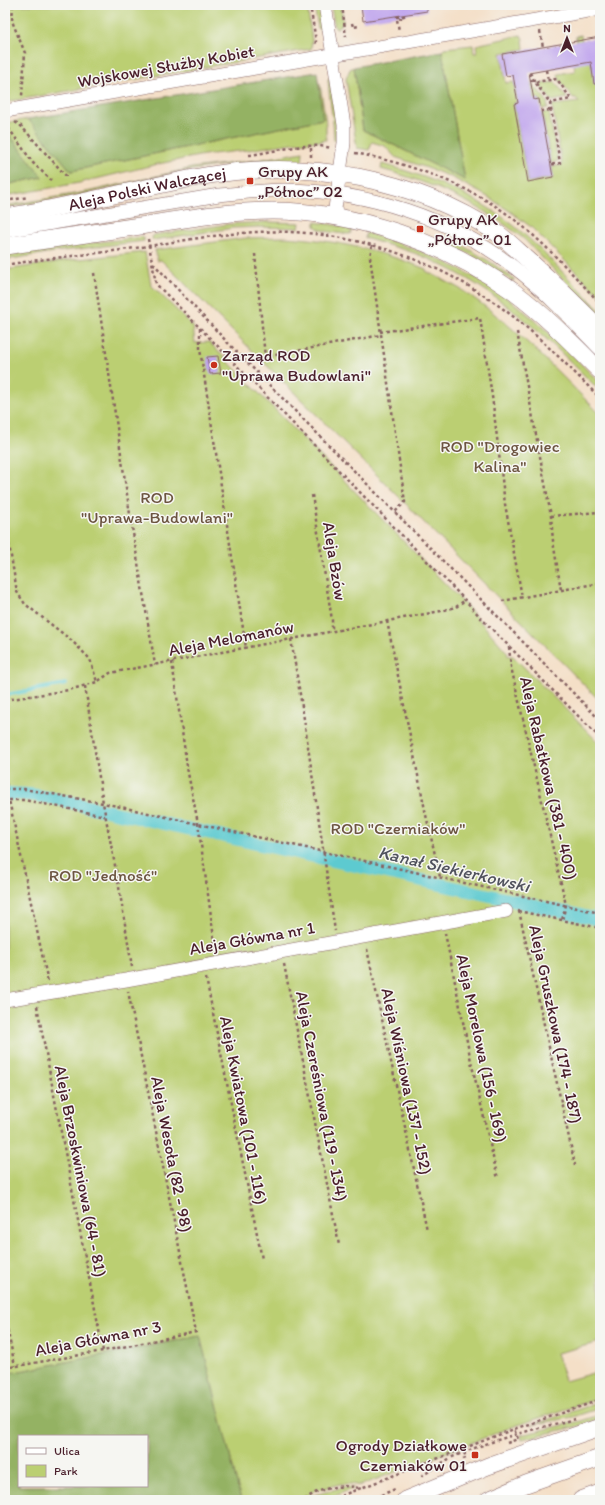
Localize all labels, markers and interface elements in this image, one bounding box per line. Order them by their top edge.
north arrow [547,18,587,58]
text: N [563,22,571,35]
street label: Wojskowej Służby Kobiet [76,41,256,91]
place label: Grupy AK „Północ” 02 [258,161,342,201]
street label: Aleja Polski Walczącej [66,163,227,215]
marker: Grupy AK „Północ” 02 [245,176,255,186]
place label: Grupy AK „Północ” 01 [428,209,511,249]
marker: Grupy AK „Północ” 01 [415,224,425,234]
place label: Zarząd ROD "Uprawa Budowlani" [222,345,371,385]
marker: Zarząd ROD "Uprawa Budowlani" [209,360,219,370]
park label: ROD "Drogowiec Kalina" [440,436,560,476]
park label: ROD "Uprawa-Budowlani" [81,487,233,527]
street label: Aleja Bzów [319,520,351,602]
street label: Aleja Melomanów [167,616,296,660]
street label: Aleja Rabatkowa (381 - 400) [516,674,582,882]
park label: ROD "Czerniaków" [331,818,465,838]
water label: Kanał Siekierkowski [376,841,534,898]
park label: ROD "Jedność" [49,865,157,885]
street label: Aleja Główna nr 1 [188,917,316,959]
street label: Aleja Gruszkowa (174 - 187) [525,923,587,1125]
street label: Aleja Morelowa (156 - 169) [452,952,512,1144]
street label: Aleja Wiśniowa (137 - 152) [377,986,437,1176]
street label: Aleja Czereśniowa (119 - 134) [292,989,352,1203]
street label: Aleja Kwiatowa (101 - 116) [216,1014,272,1206]
street label: Aleja Brzoskwiniowa (64 - 81) [51,1064,111,1278]
street label: Aleja Wesoła (82 - 98) [147,1074,197,1234]
street label: Aleja Główna nr 3 [33,1316,163,1360]
legend [18,1435,148,1487]
place label: Ogrody Działkowe Czerniaków 01 [336,1435,467,1475]
text: Ulica [54,1444,80,1458]
marker: Ogrody Działkowe Czerniaków 01 [470,1450,480,1460]
text: Park [54,1464,78,1478]

